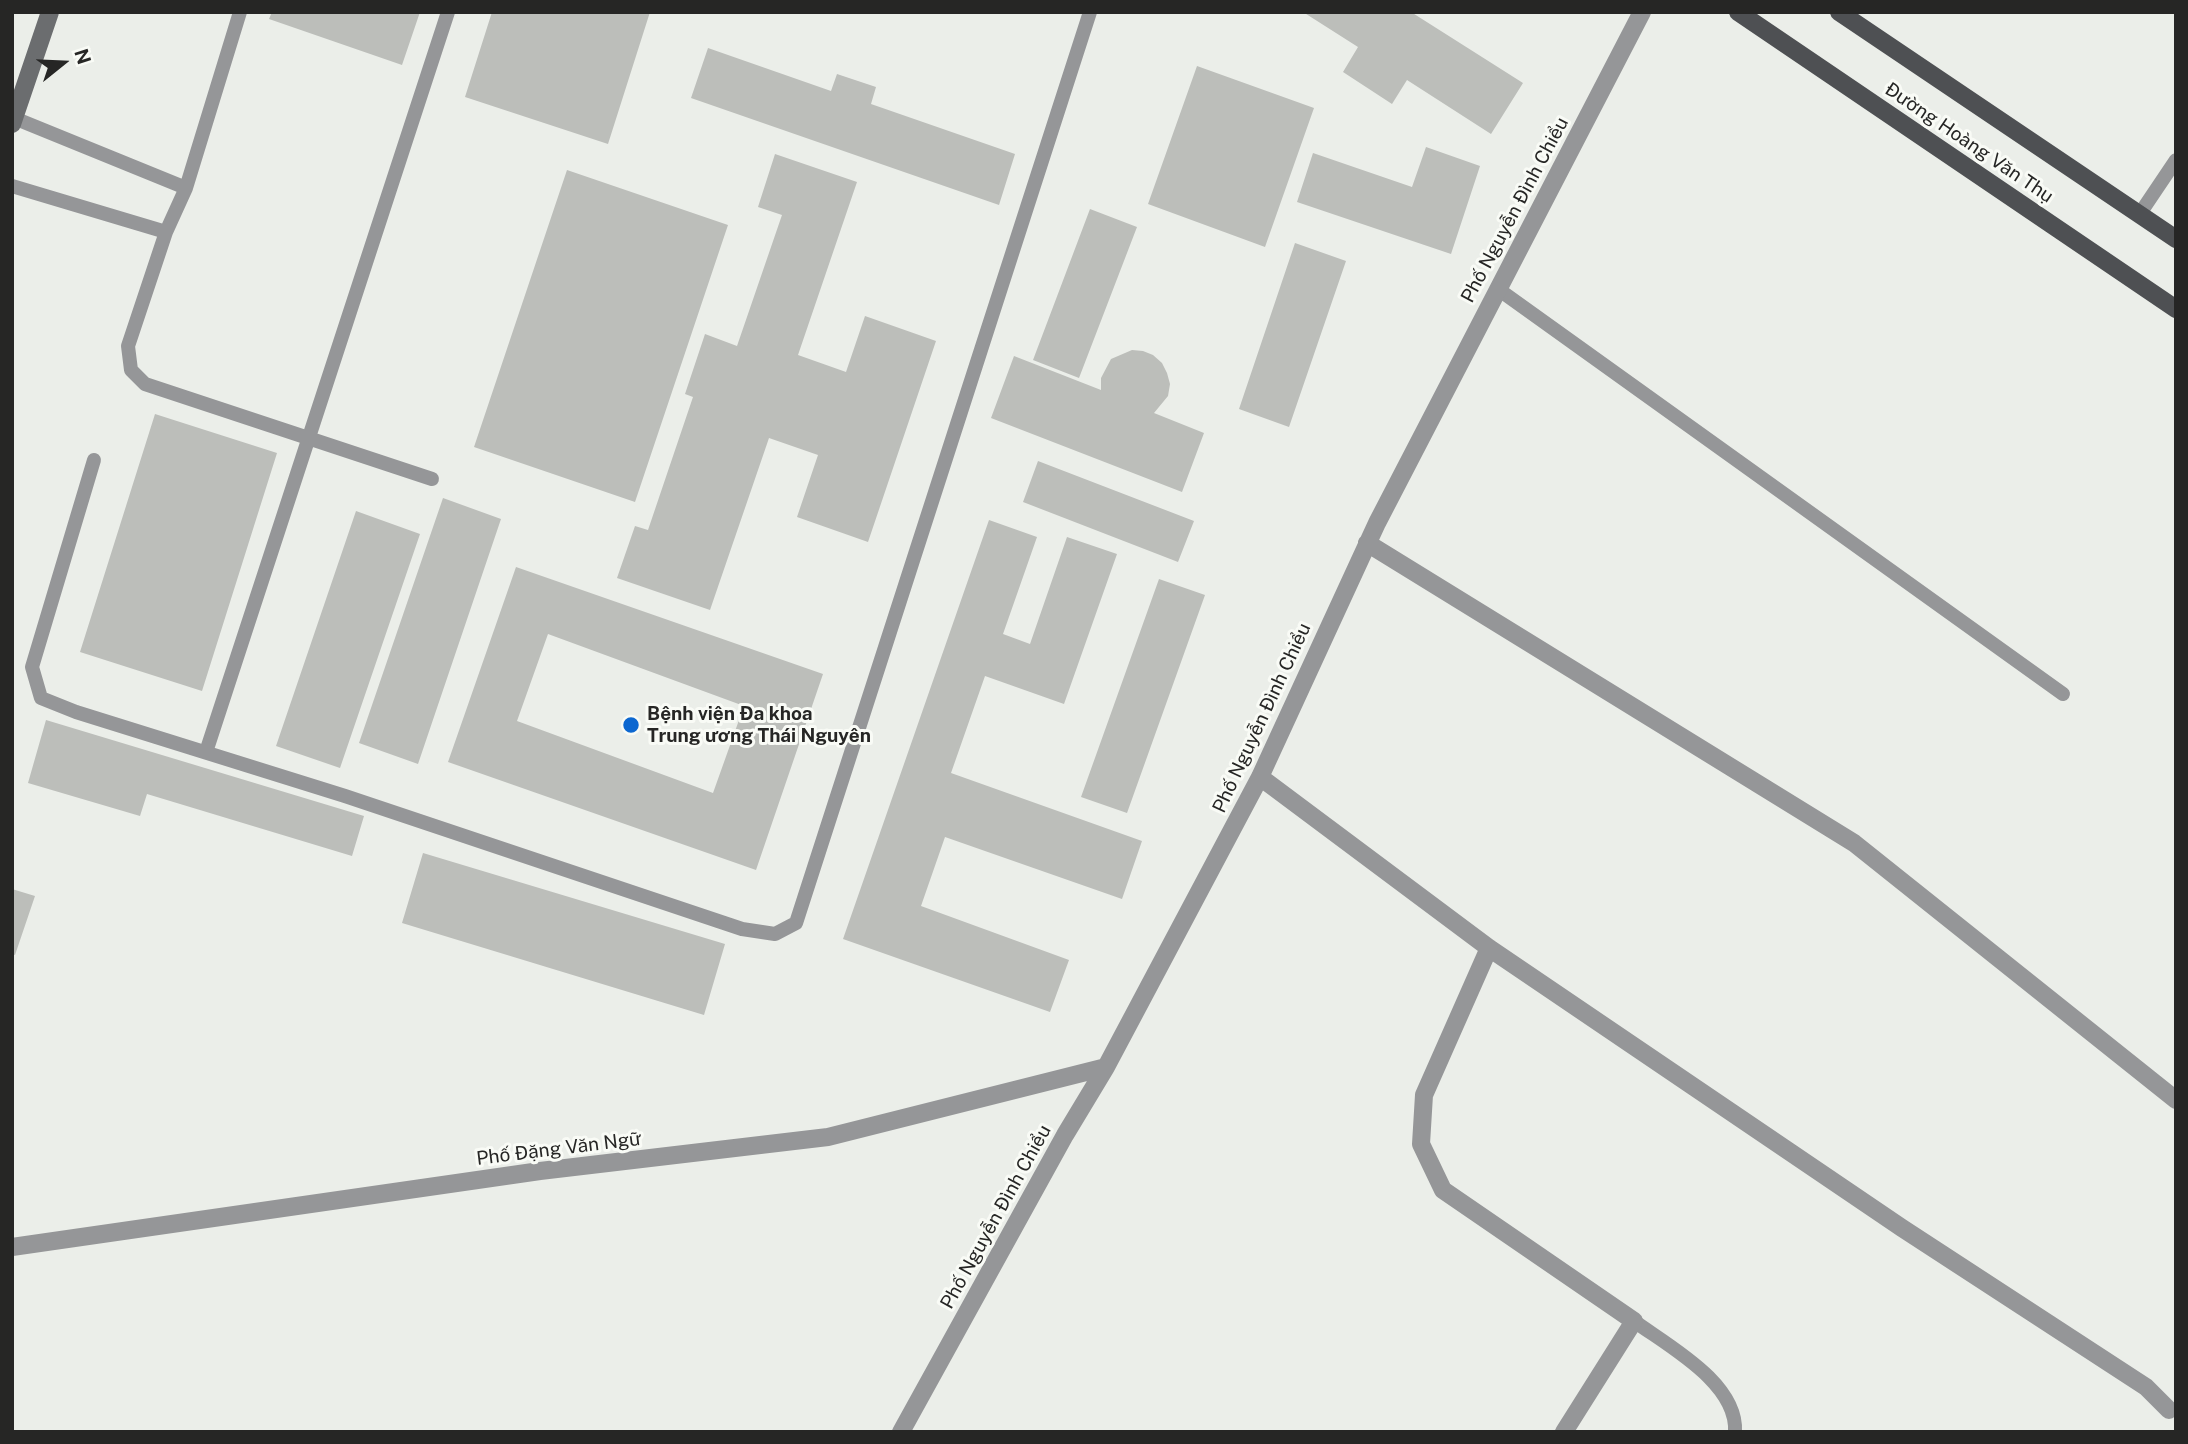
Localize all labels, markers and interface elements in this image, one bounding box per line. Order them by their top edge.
north arrow [28,28,98,98]
text: N [70,46,96,67]
street label: Đường Hoàng Văn Thụ [1880,78,2058,208]
street label: Phố Nguyễn Đình Chiểu [1456,113,1574,307]
street label: Phố Nguyễn Đình Chiểu [1208,620,1316,816]
place label: Bệnh viện Đa khoa Trung ương Thái Nguyên [647,703,871,747]
marker: Bệnh viện Đa khoa Trung ương Thái Nguyên [621,715,641,735]
street label: Phố Nguyễn Đình Chiểu [936,1121,1056,1313]
street label: Phố Đặng Văn Ngữ [475,1128,643,1170]

